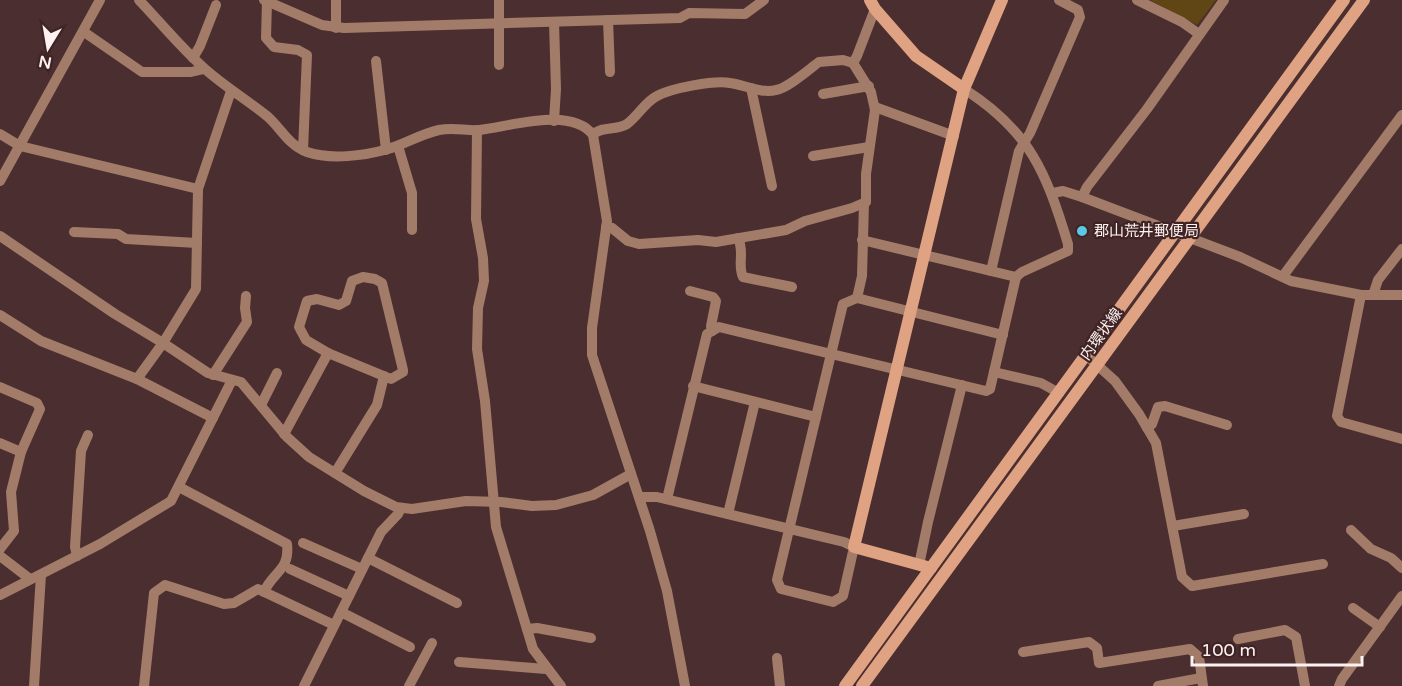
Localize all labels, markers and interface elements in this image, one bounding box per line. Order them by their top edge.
north arrow [18,18,78,78]
text: N [37,51,54,73]
place label: 郡山荒井郵便局 [1094,222,1199,240]
marker: 郡山荒井郵便局 [1075,224,1089,238]
street label: 内環状線 [1076,304,1126,364]
scale bar [1192,629,1362,667]
text: 100 m [1201,639,1256,661]

